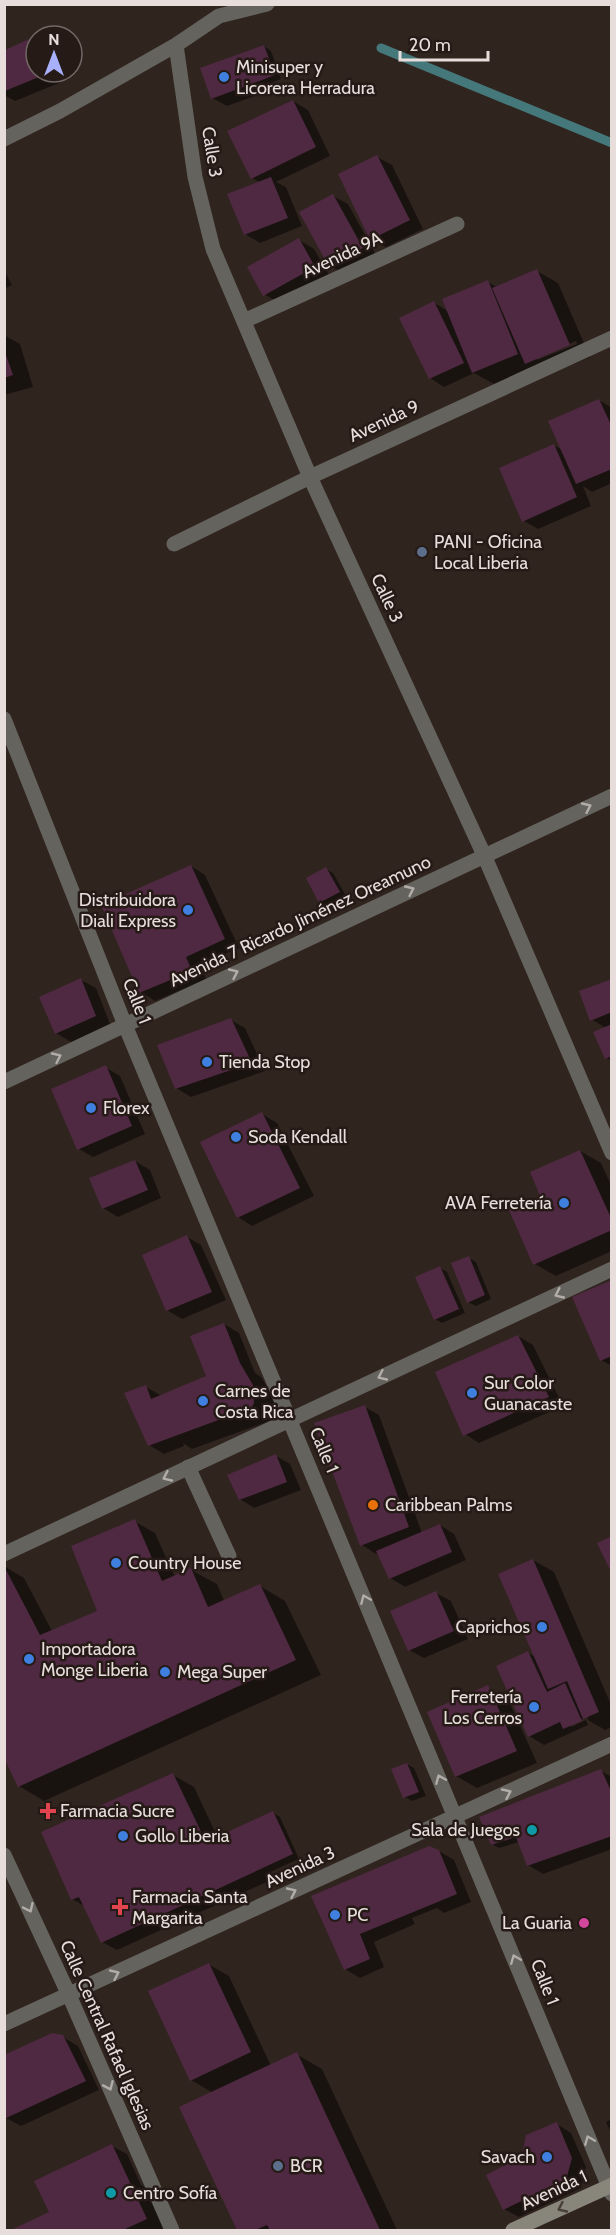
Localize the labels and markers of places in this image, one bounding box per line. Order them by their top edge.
place label: Minisuper y Licorera Herradura [236,56,375,99]
marker: Minisuper y Licorera Herradura [217,70,231,84]
place label: PANI - Oficina Local Liberia [434,531,542,574]
marker: PANI - Oficina Local Liberia [415,545,429,559]
place label: Distribuidora Diali Express [79,889,176,932]
marker: Distribuidora Diali Express [181,903,195,917]
place label: Tienda Stop [219,1051,310,1073]
marker: Tienda Stop [200,1055,214,1069]
place label: Florex [103,1097,150,1119]
marker: Florex [84,1101,98,1115]
place label: Soda Kendall [248,1126,348,1148]
marker: Soda Kendall [229,1130,243,1144]
place label: AVA Ferretería [445,1192,552,1214]
marker: AVA Ferretería [557,1196,571,1210]
place label: Sur Color Guanacaste [484,1372,572,1415]
place label: Carnes de Costa Rica [215,1380,294,1423]
marker: Sur Color Guanacaste [465,1386,479,1400]
marker: Carnes de Costa Rica [196,1394,210,1408]
place label: Caribbean Palms [385,1494,512,1516]
marker: Caribbean Palms [366,1498,380,1512]
place label: Country House [128,1552,241,1574]
marker: Country House [109,1556,123,1570]
place label: Caprichos [455,1616,530,1638]
marker: Caprichos [535,1620,549,1634]
place label: Importadora Monge Liberia [41,1638,148,1681]
marker: Importadora Monge Liberia [22,1652,36,1666]
place label: Mega Super [177,1661,267,1683]
marker: Mega Super [158,1665,172,1679]
place label: Ferretería Los Cerros [443,1686,522,1729]
marker: Ferretería Los Cerros [527,1700,541,1714]
place label: Farmacia Sucre [60,1800,175,1822]
marker: Farmacia Sucre [41,1804,55,1818]
place label: Sala de Juegos [411,1819,520,1841]
marker: Sala de Juegos [525,1823,539,1837]
place label: Gollo Liberia [135,1825,230,1847]
marker: Gollo Liberia [116,1829,130,1843]
place label: Farmacia Santa Margarita [132,1886,248,1929]
marker: Farmacia Santa Margarita [113,1900,127,1914]
place label: PC [347,1904,368,1926]
marker: PC [328,1908,342,1922]
place label: La Guaria [502,1912,572,1934]
marker: La Guaria [577,1916,591,1930]
place label: Savach [481,2146,535,2168]
marker: Savach [540,2150,554,2164]
place label: BCR [290,2155,323,2177]
marker: BCR [271,2159,285,2173]
place label: Centro Sofía [123,2182,218,2204]
marker: Centro Sofía [104,2186,118,2200]

